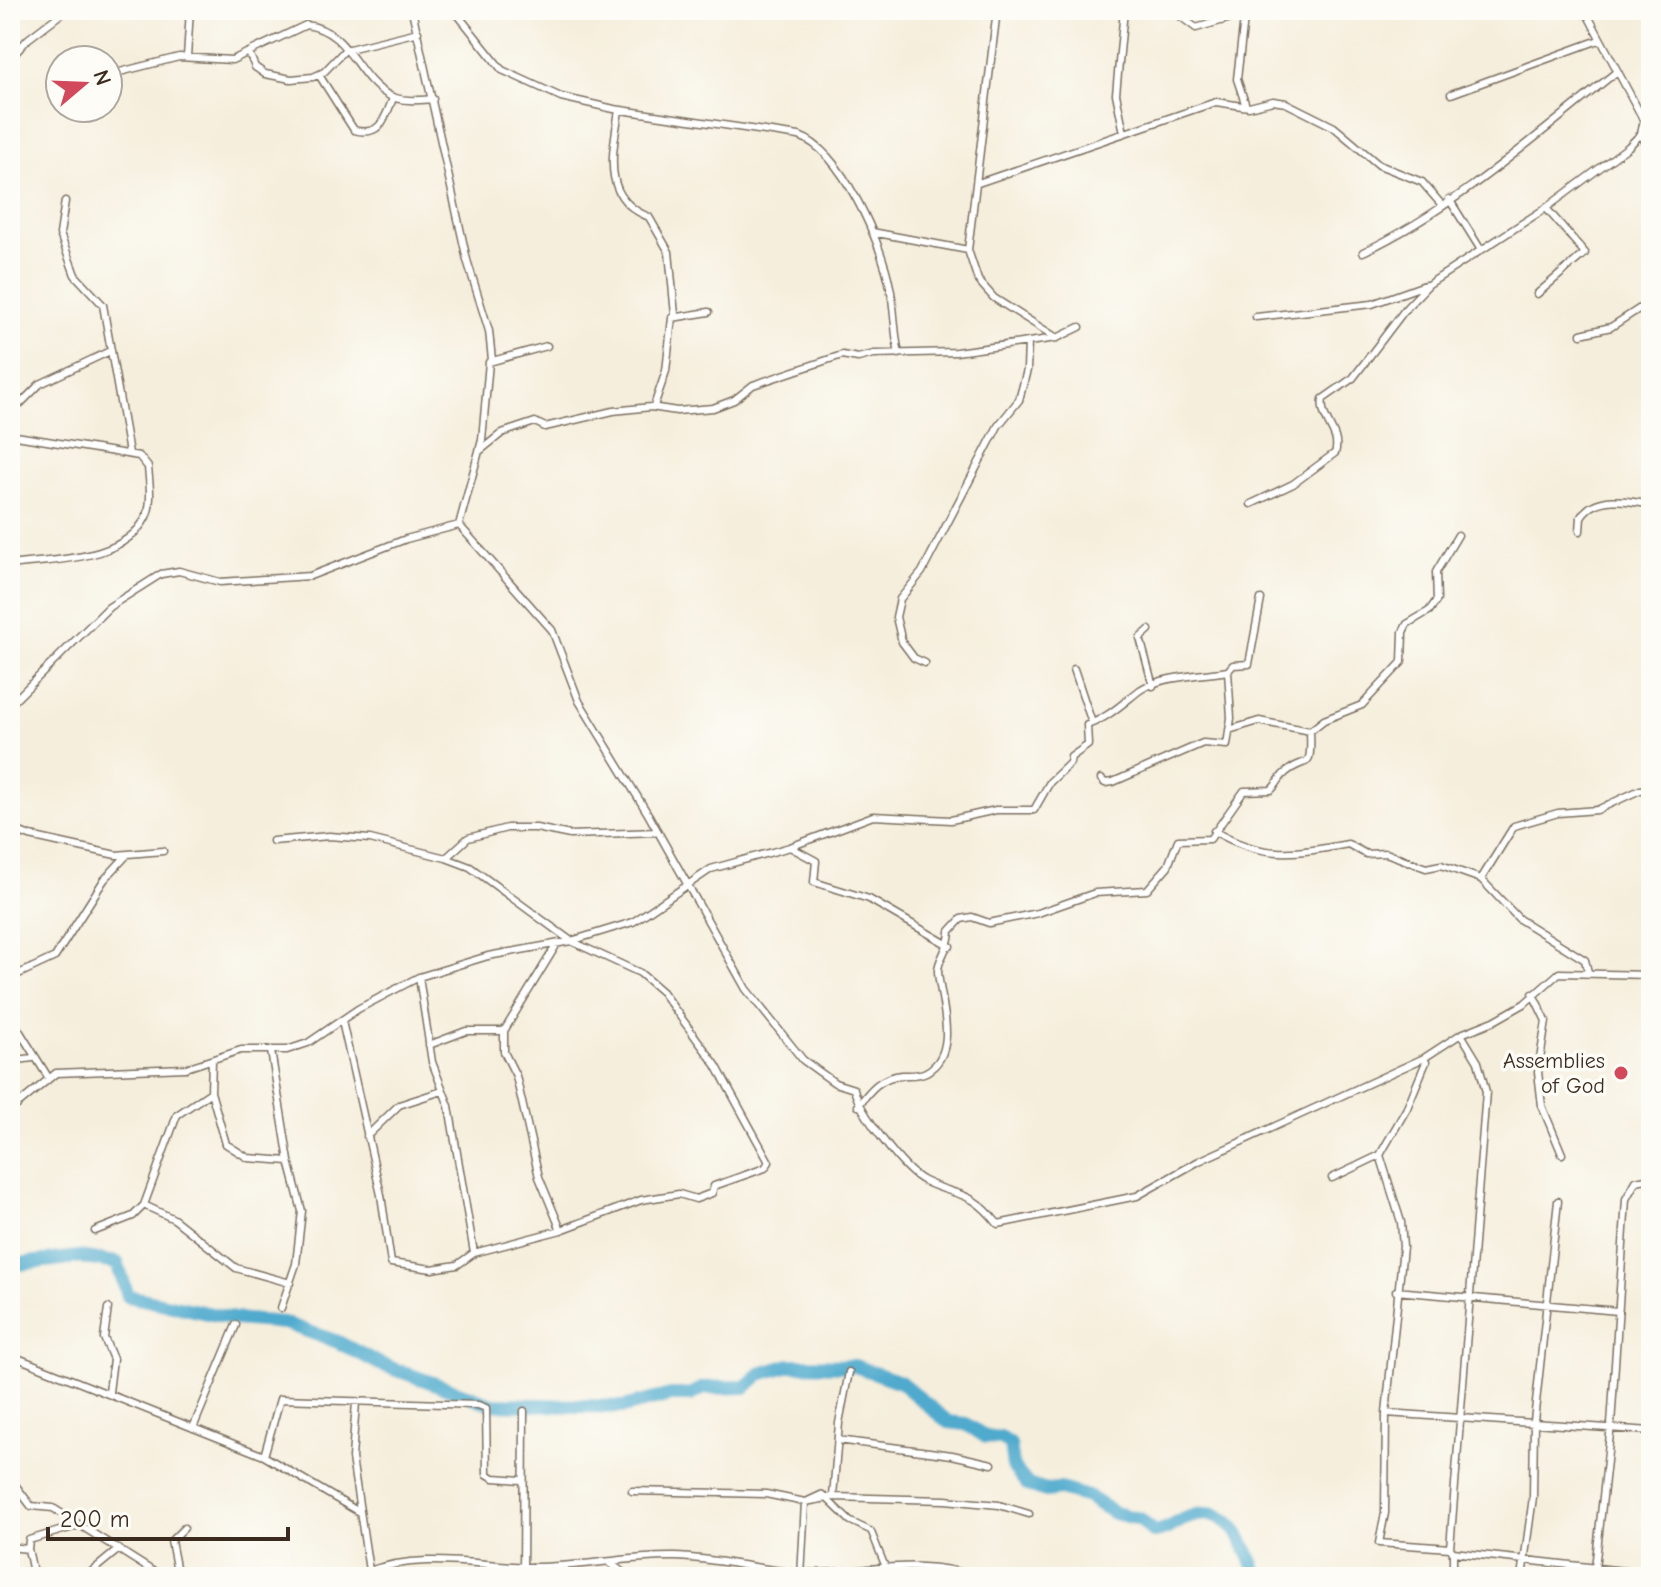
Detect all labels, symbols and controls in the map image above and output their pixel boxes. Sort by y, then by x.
north arrow [44,44,124,124]
text: N [87,67,117,89]
place label: Assemblies of God [1503,1048,1605,1099]
marker: Assemblies of God [1612,1064,1630,1082]
scale bar [48,1491,288,1541]
text: 200 m [60,1505,130,1533]

